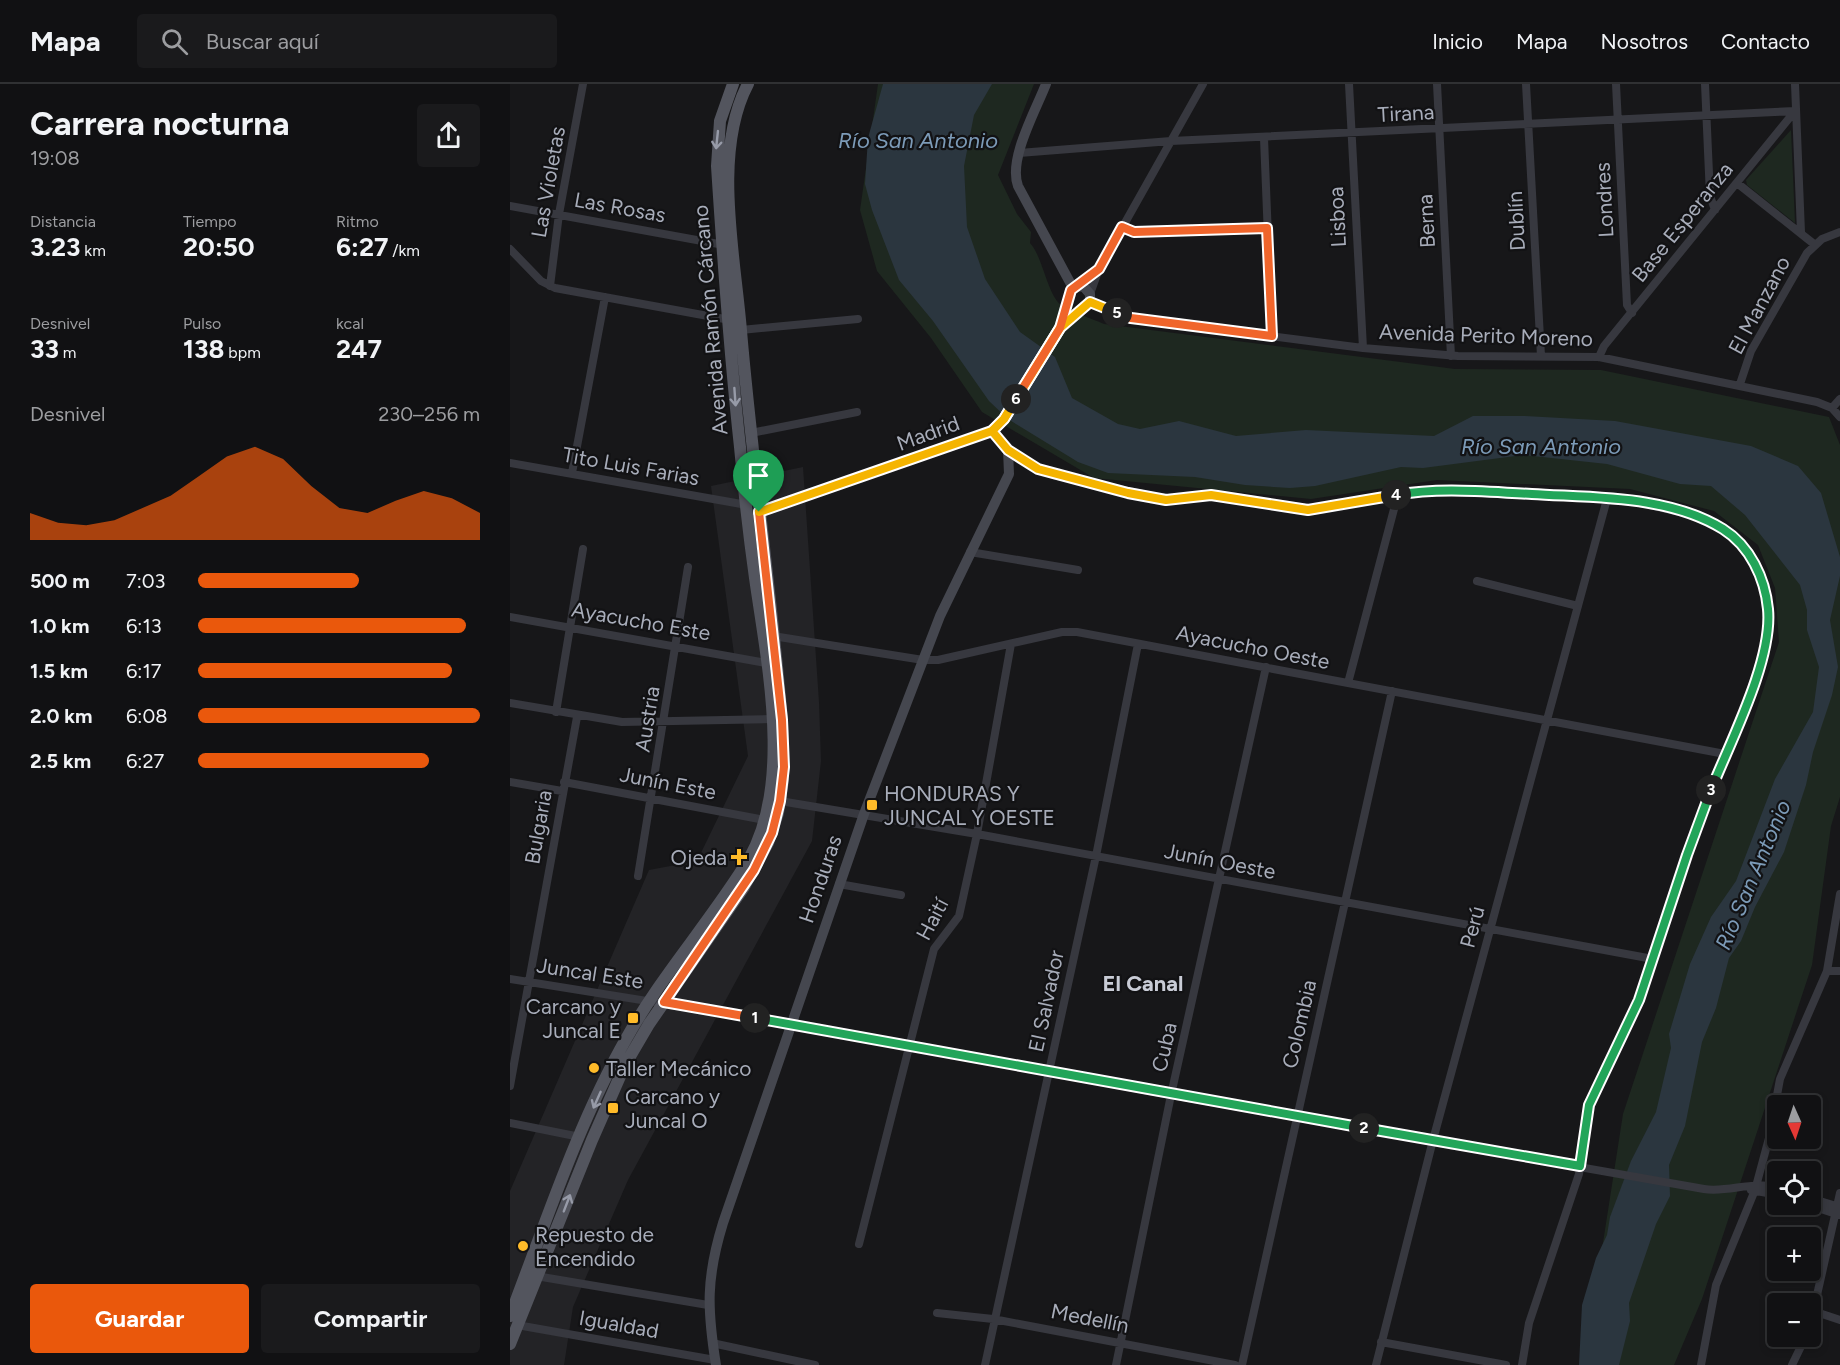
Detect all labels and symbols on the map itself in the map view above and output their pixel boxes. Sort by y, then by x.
street label: Tirana [1377,99,1435,127]
street label: Las Violetas [526,124,570,240]
water label: Río San Antonio [838,127,998,154]
one-way arrow [712,130,723,149]
street label: Base Esperanza [1626,157,1738,287]
street label: Londres [1590,162,1618,238]
street label: Lisboa [1323,186,1351,248]
street label: Las Rosas [572,187,668,227]
street label: Dublín [1502,191,1530,251]
street label: Berna [1412,193,1440,249]
street label: Avenida Ramón Cárcano [687,204,733,436]
street label: El Manzano [1723,252,1795,358]
pin: 5 [1102,298,1132,328]
street label: Avenida Perito Moreno [1379,319,1593,351]
pin: 6 [1001,384,1031,414]
one-way arrow [730,387,741,407]
street label: Madrid [893,410,963,456]
water label: Río San Antonio [1461,433,1621,460]
street label: Tito Luis Farias [561,442,701,490]
pin [733,450,784,512]
pin: 4 [1381,480,1411,510]
street label: Ayacucho Este [570,596,712,646]
street label: Ayacucho Oeste [1174,620,1332,674]
street label: Austria [629,684,665,754]
street label: Junín Este [618,761,718,805]
pin: 3 [1696,775,1726,805]
place label: HONDURAS Y JUNCAL Y OESTE [884,781,1055,830]
street label: Bulgaria [519,788,557,866]
water label: Río San Antonio [1709,796,1797,954]
marker: HONDURAS Y JUNCAL Y OESTE [865,798,879,812]
street label: Honduras [793,832,847,926]
street label: Junín Oeste [1162,838,1278,884]
place label: Ojeda [671,845,727,870]
marker: Ojeda [732,850,746,864]
street label: Haití [911,893,954,944]
street label: Perú [1454,903,1490,951]
street label: El Salvador [1023,948,1069,1054]
street label: Juncal Este [535,952,645,994]
district label: El Canal [1103,970,1183,997]
street label: Colombia [1277,977,1321,1071]
place label: Carcano y Juncal E [526,994,621,1043]
pin: 1 [740,1003,770,1033]
marker: Carcano y Juncal E [626,1011,640,1025]
street label: Cuba [1146,1020,1182,1074]
place label: Taller Mecánico [606,1056,751,1081]
marker: Taller Mecánico [587,1061,601,1075]
place label: Carcano y Juncal O [625,1084,720,1133]
one-way arrow [590,1090,602,1108]
north arrow [1767,1095,1821,1149]
marker: Carcano y Juncal O [606,1101,620,1115]
pin: 2 [1349,1113,1379,1143]
one-way arrow [562,1194,573,1213]
place label: Repuesto de Encendido [535,1222,654,1271]
marker: Repuesto de Encendido [516,1239,530,1253]
street label: Medellín [1049,1298,1131,1338]
street label: Igualdad [577,1305,661,1343]

